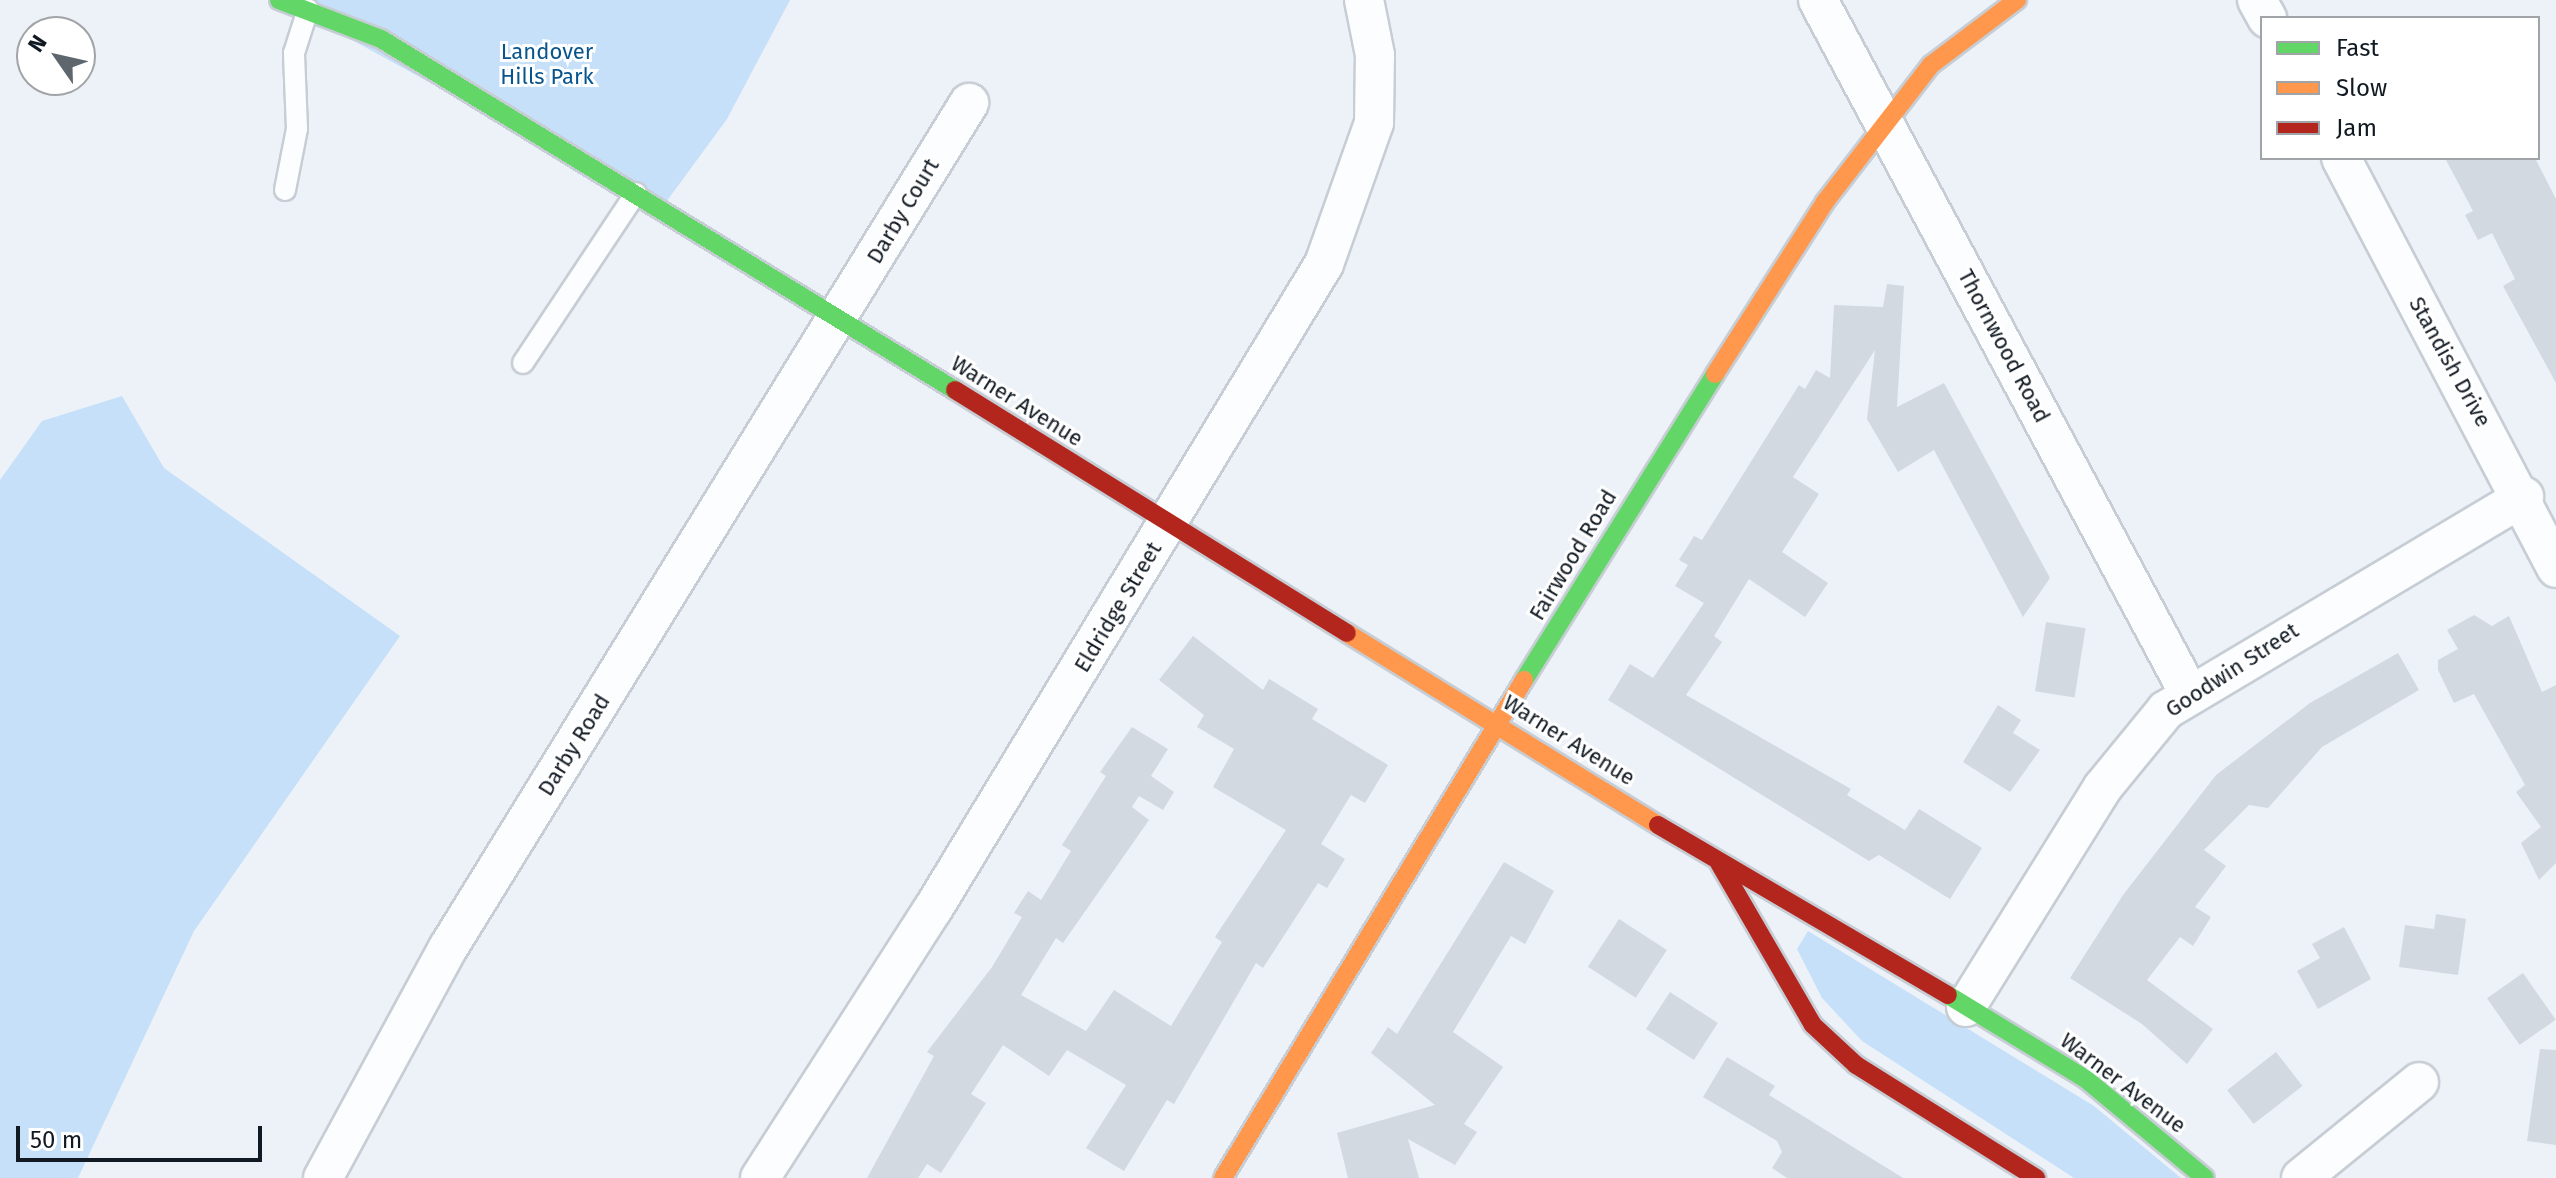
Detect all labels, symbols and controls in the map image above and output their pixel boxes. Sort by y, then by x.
north arrow [16,16,96,96]
legend [2260,16,2540,160]
text: N [22,30,53,57]
text: Fast [2336,34,2379,62]
park label: Landover Hills Park [500,38,594,90]
text: Slow [2336,74,2387,102]
text: Jam [2336,114,2377,142]
street label: Darby Court [861,154,945,268]
street label: Thornwood Road [1953,265,2055,427]
street label: Standish Drive [2403,292,2497,432]
street label: Warner Avenue [946,350,1088,452]
street label: Fairwood Road [1524,485,1622,625]
street label: Eldridge Street [1069,537,1167,677]
street label: Goodwin Street [2161,617,2303,723]
street label: Darby Road [532,689,616,801]
street label: Warner Avenue [1498,689,1640,791]
street label: Warner Avenue [2055,1027,2191,1139]
scale bar [20,1110,266,1160]
text: 50 m [30,1126,82,1154]

